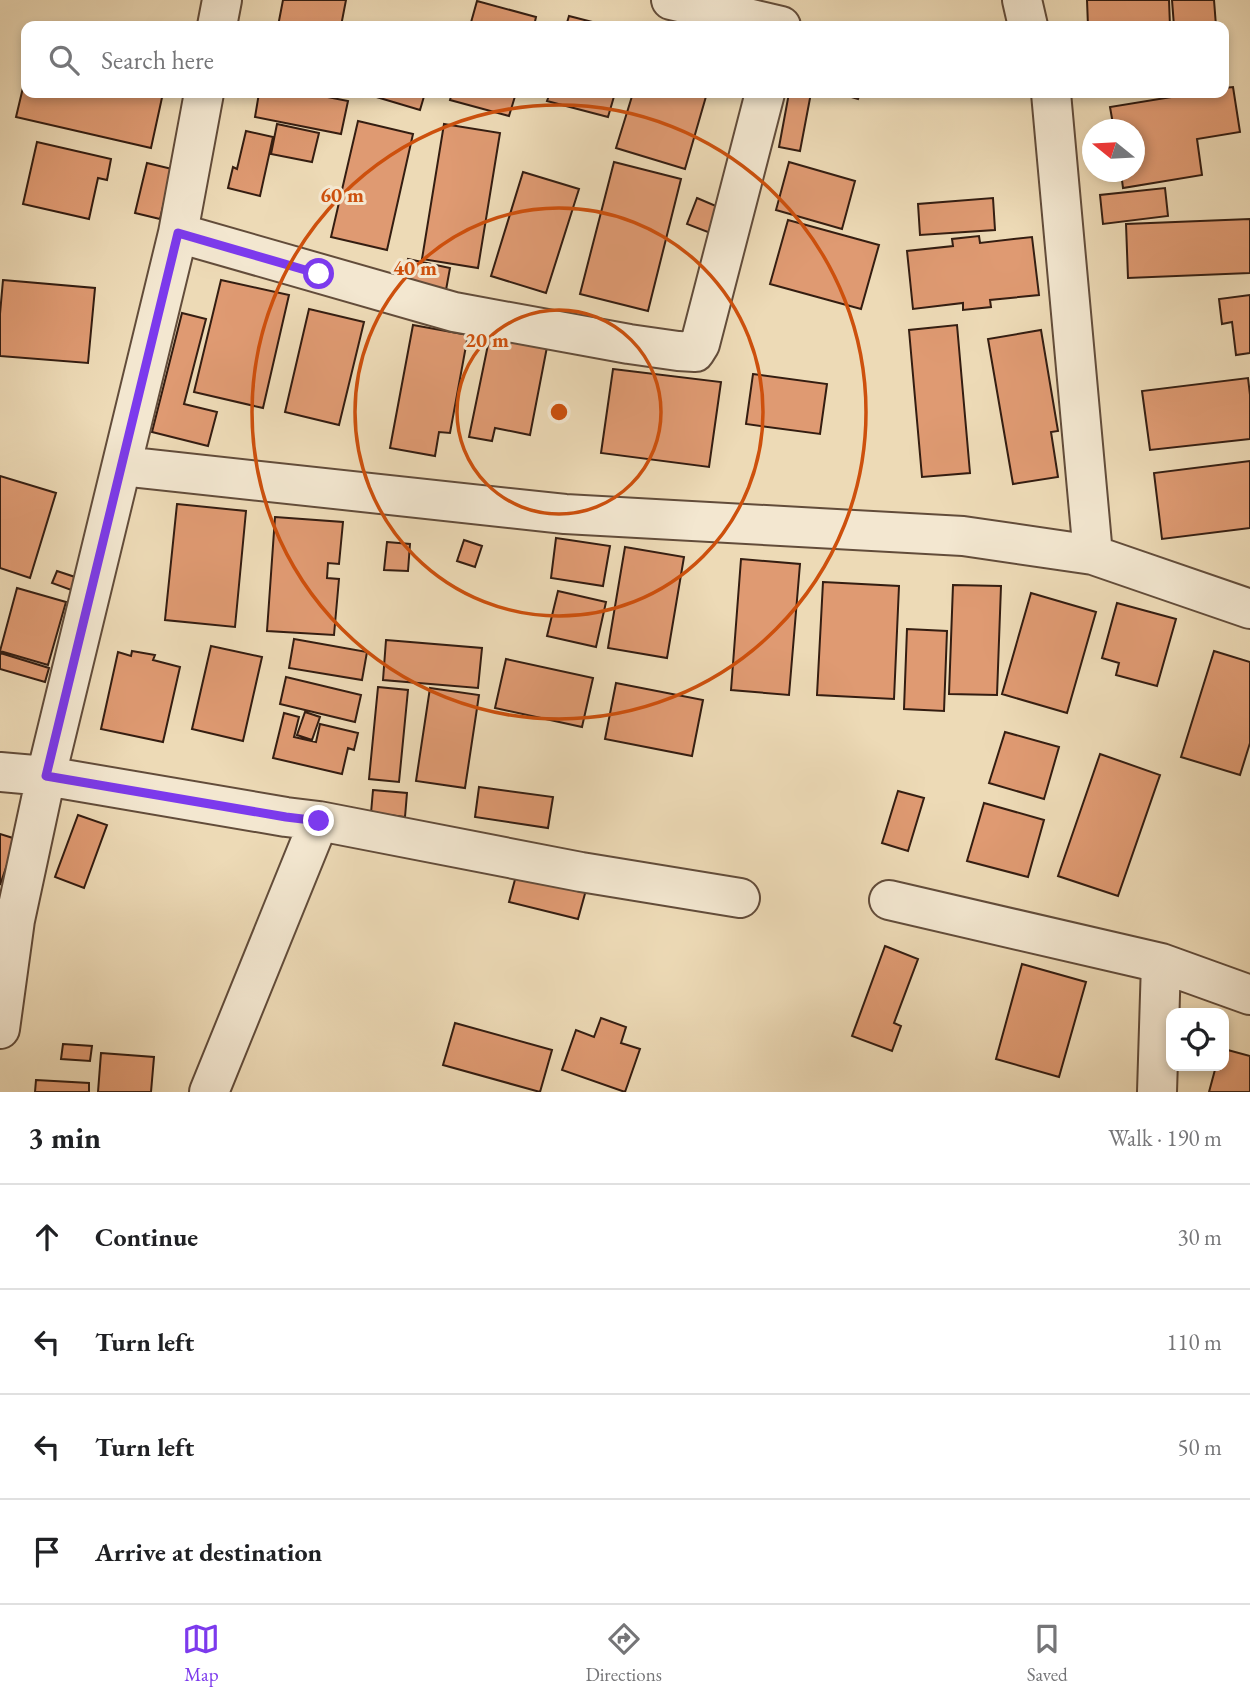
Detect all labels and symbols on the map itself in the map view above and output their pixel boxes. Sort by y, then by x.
north arrow [1082,119,1145,182]
text: 60 m [320,181,364,208]
text: 40 m [393,254,437,281]
route start [303,258,334,289]
text: 20 m [465,326,509,353]
centre of rings [547,400,571,424]
route end [303,805,334,836]

